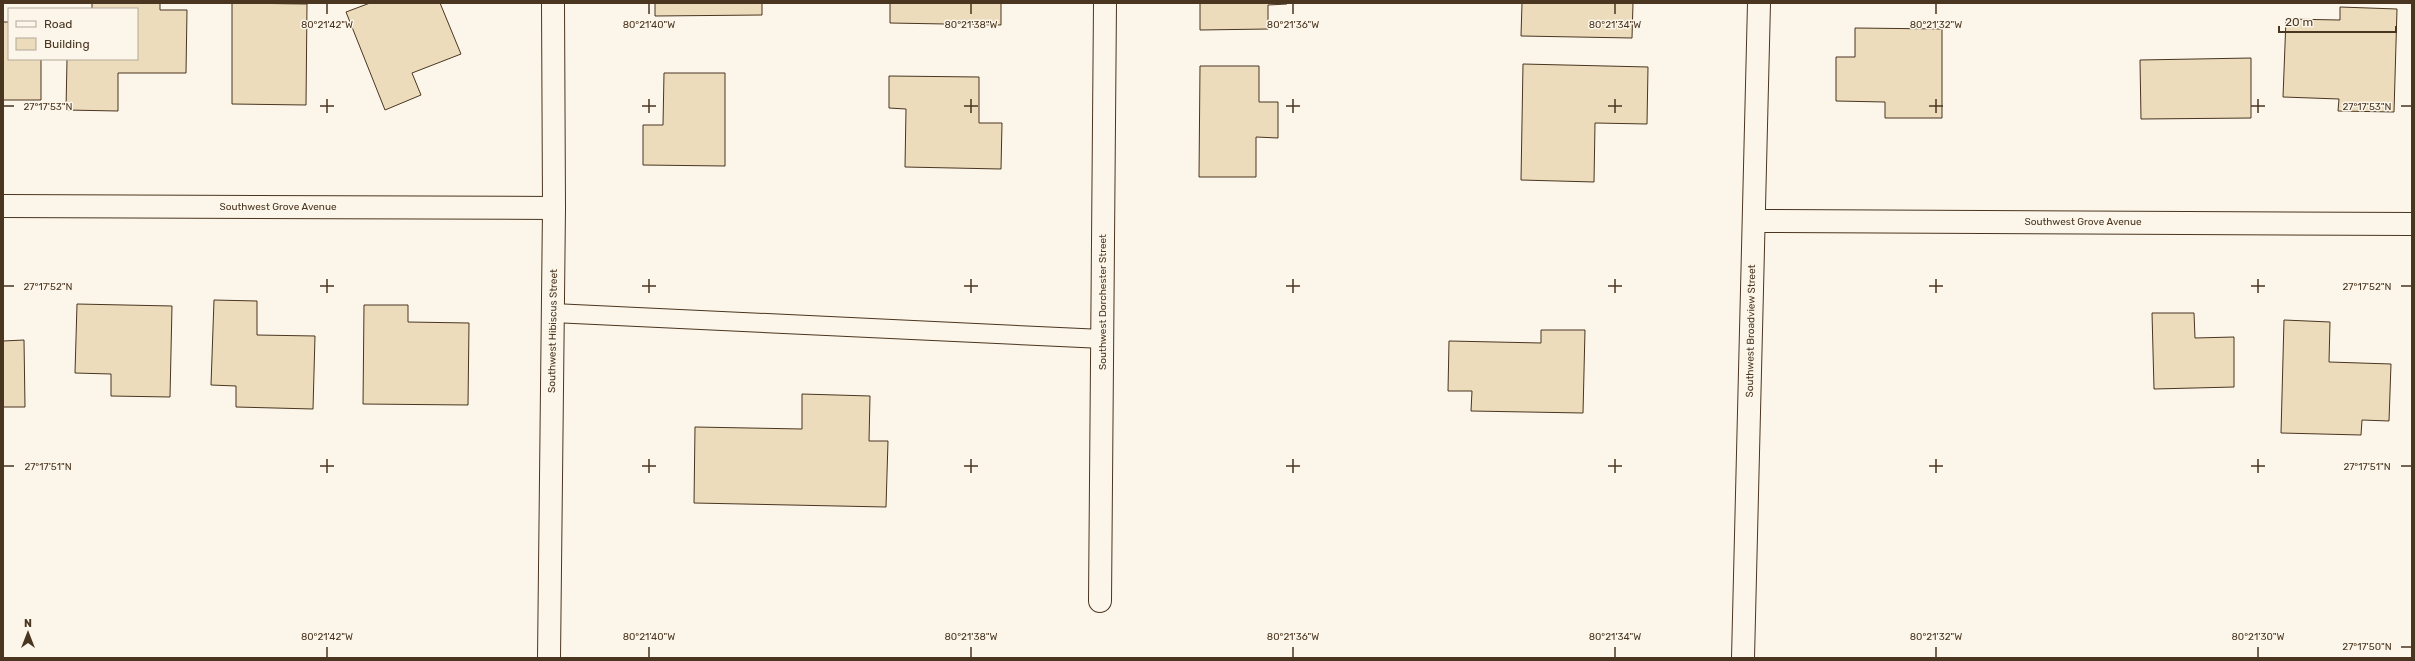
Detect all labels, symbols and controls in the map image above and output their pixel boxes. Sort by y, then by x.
legend [8,8,138,60]
scale bar [2279,8,2396,34]
text: 20 m [2285,15,2313,29]
text: Road [44,17,72,31]
text: 80°21'42"W [301,19,353,31]
text: 80°21'40"W [623,19,675,31]
text: 80°21'38"W [944,19,998,31]
text: 80°21'36"W [1267,19,1319,31]
text: 80°21'34"W [1589,19,1641,31]
text: 80°21'32"W [1910,19,1962,31]
text: Building [44,37,90,51]
text: 27°17'53"N [23,101,73,113]
text: 27°17'53"N [2342,101,2392,113]
street label: Southwest Grove Avenue [219,201,337,213]
street label: Southwest Grove Avenue [2024,216,2142,228]
street label: Southwest Dorchester Street [1097,234,1109,370]
street label: Southwest Broadview Street [1744,264,1758,398]
street label: Southwest Hibiscus Street [546,269,560,393]
text: 27°17'52"N [24,281,73,293]
text: 27°17'52"N [2343,281,2392,293]
text: 27°17'51"N [24,461,72,473]
text: 27°17'51"N [2343,461,2391,473]
north arrow [8,613,48,653]
text: N [24,617,32,630]
text: 80°21'42"W [301,631,353,643]
text: 80°21'40"W [623,631,675,643]
text: 80°21'38"W [944,631,998,643]
text: 80°21'36"W [1267,631,1319,643]
text: 80°21'34"W [1589,631,1641,643]
text: 80°21'32"W [1910,631,1962,643]
text: 80°21'30"W [2231,631,2285,643]
text: 27°17'50"N [2342,641,2392,653]

